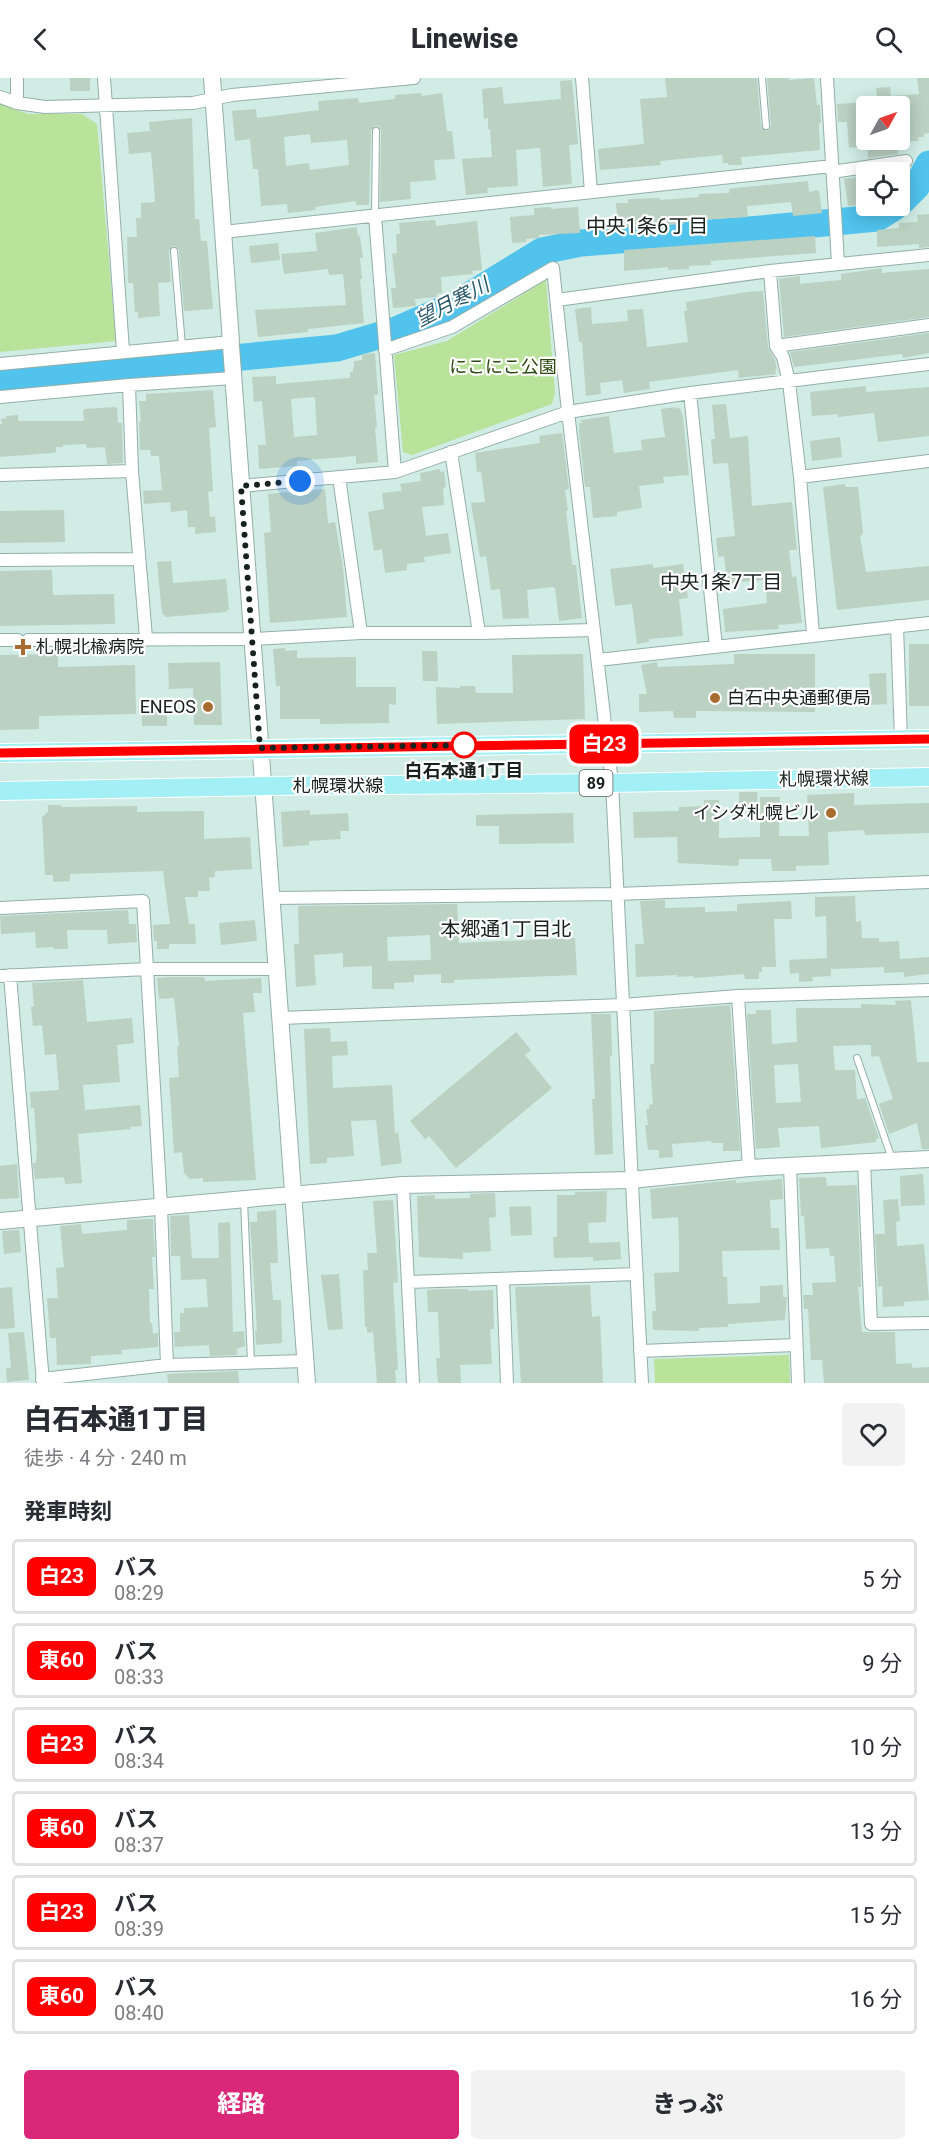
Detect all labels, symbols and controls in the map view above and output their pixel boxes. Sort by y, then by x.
icon: back [24,23,57,56]
text: Linewise [411,23,518,55]
icon: search [872,23,905,56]
north arrow [856,96,910,150]
map controls [856,96,910,216]
button: locate [856,162,910,216]
district label: 中央1条6丁目 [586,214,708,238]
water label: 望月寒川 [411,272,495,331]
park label: にこにこ公園 [449,356,557,377]
your location [285,466,315,496]
district label: 中央1条7丁目 [660,570,782,594]
place label: 札幌北楡病院 [36,636,144,657]
marker: 札幌北楡病院 [14,638,32,656]
place label: 白石中央通郵便局 [727,687,871,708]
marker: 白石中央通郵便局 [708,691,722,705]
place label: ENEOS [140,696,196,717]
marker: ENEOS [201,700,215,714]
line badge: 白23 [570,724,638,764]
marker: 白石本通1丁目 [451,732,477,758]
text: 白23 [581,732,627,756]
place label: 白石本通1丁目 [405,760,523,781]
street label: 札幌環状線 [779,767,869,790]
road number: 89 [580,770,612,796]
street label: 札幌環状線 [293,775,383,796]
place label: イシダ札幌ビル [693,802,819,823]
marker: イシダ札幌ビル [824,806,838,820]
district label: 本郷通1丁目北 [440,917,572,941]
text: 白石本通1丁目 [24,1403,208,1436]
button: heart [842,1403,905,1466]
text: 徒歩 · 4 分 · 240 m [24,1446,187,1470]
text: 発車時刻 [24,1499,112,1524]
text: バス [114,1555,158,1580]
text: 白23 [39,1564,84,1588]
text: 5 分 [862,1567,902,1592]
text: 08:29 [114,1581,164,1605]
text: バス [114,1639,158,1664]
text: 東60 [39,1648,84,1672]
text: 9 分 [862,1651,902,1676]
text: 08:33 [114,1665,164,1689]
text: バス [114,1723,158,1748]
text: 白23 [39,1732,84,1756]
text: 10 分 [850,1735,902,1760]
text: 08:34 [114,1749,164,1773]
text: バス [114,1807,158,1832]
text: 東60 [39,1816,84,1840]
text: 13 分 [850,1819,902,1844]
text: 08:37 [114,1833,164,1857]
text: バス [114,1891,158,1916]
text: 白23 [39,1900,84,1924]
text: 15 分 [850,1903,902,1928]
text: 08:39 [114,1917,164,1941]
text: バス [114,1975,158,2000]
text: 東60 [39,1984,84,2008]
text: 16 分 [850,1987,902,2012]
text: 08:40 [114,2001,164,2025]
button: 経路 [24,2070,459,2139]
button: きっぷ [471,2070,905,2139]

